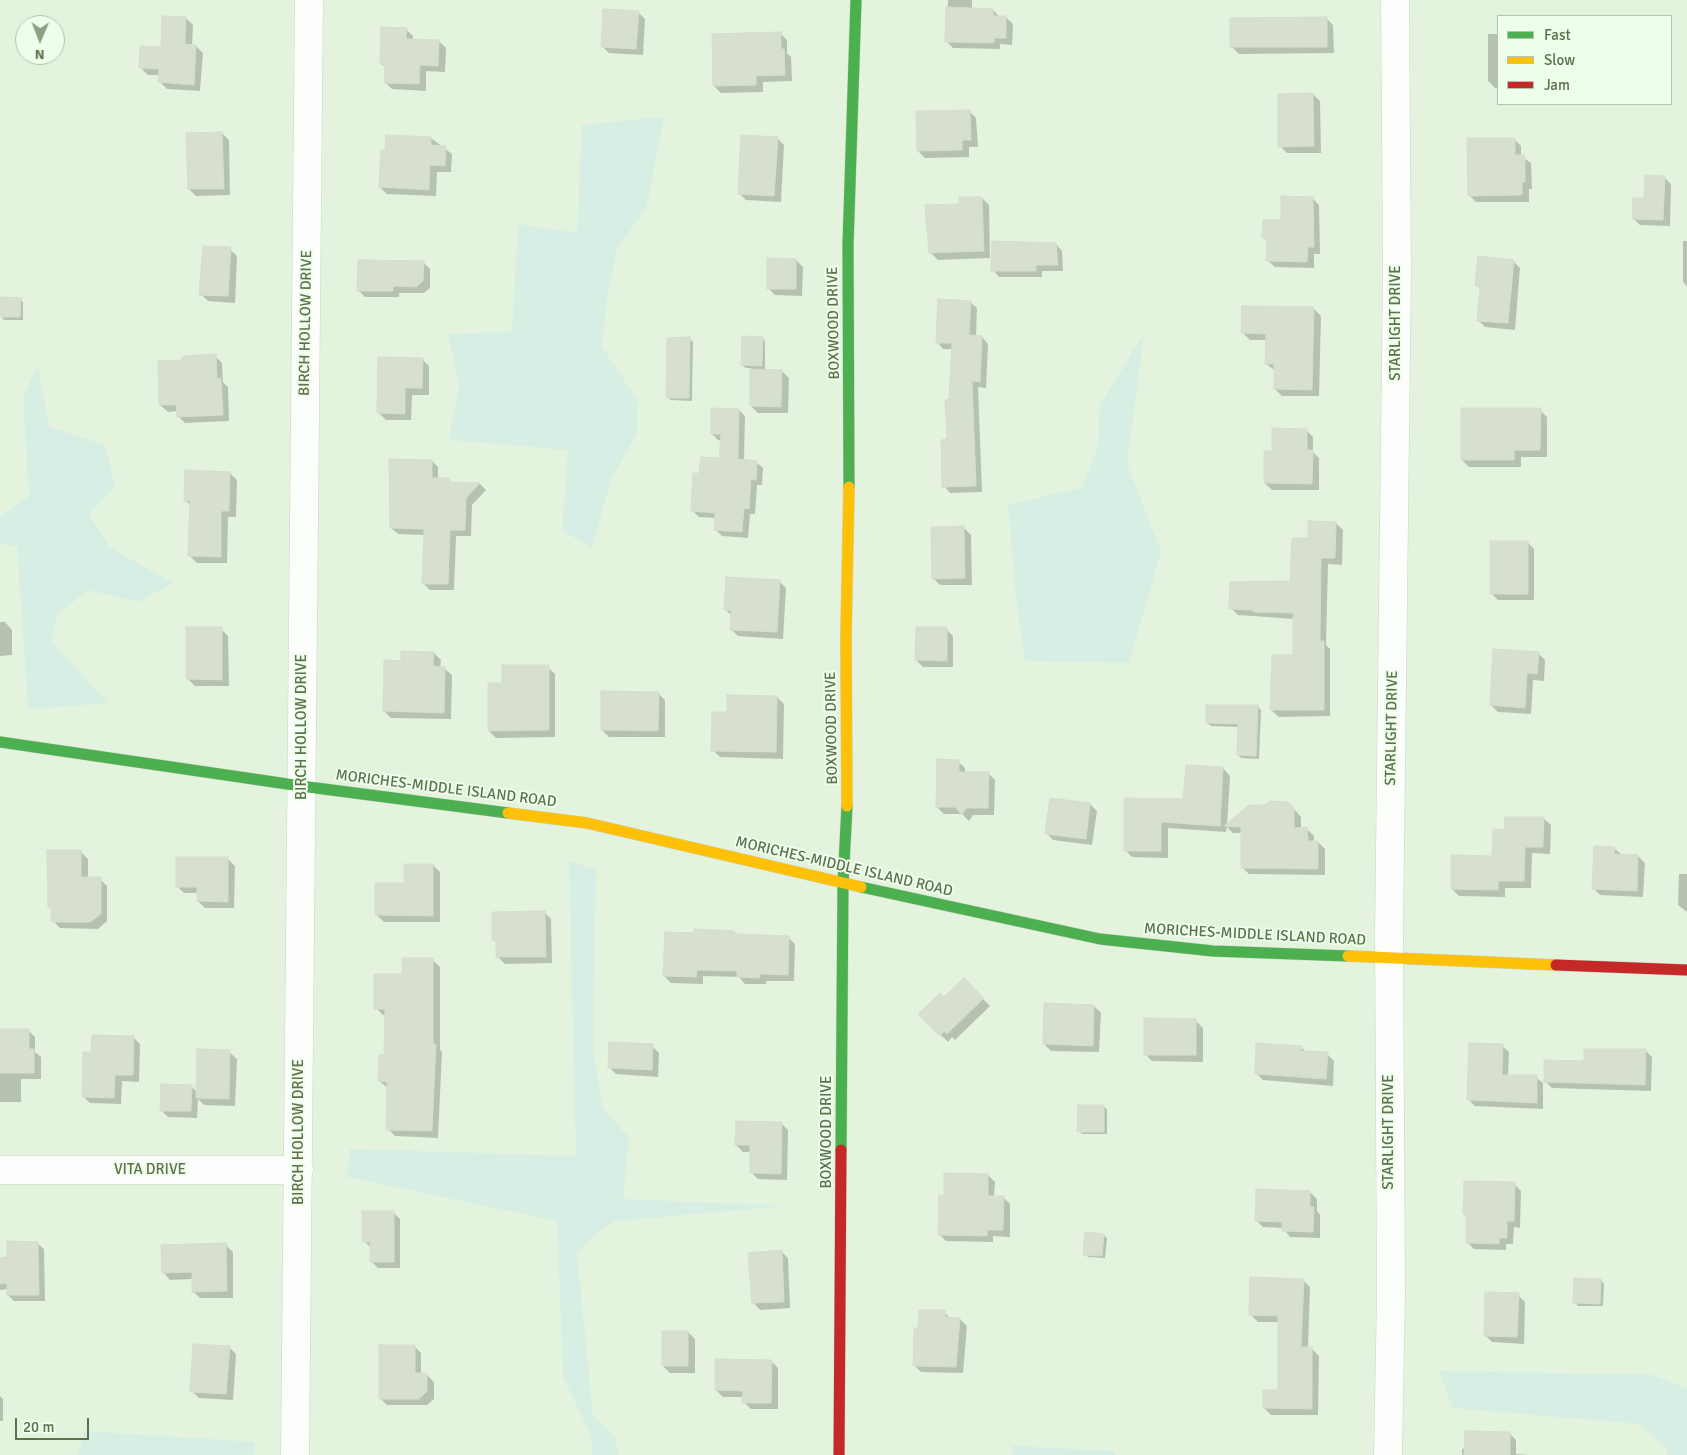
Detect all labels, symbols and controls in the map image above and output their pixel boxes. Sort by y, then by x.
north arrow [15,15,65,65]
legend [1497,15,1672,105]
text: Fast [1544,26,1571,44]
text: N [35,46,45,63]
text: Slow [1544,51,1575,69]
text: Jam [1544,76,1570,94]
street label: BIRCH HOLLOW DRIVE [296,250,316,396]
street label: STARLIGHT DRIVE [1387,265,1405,381]
street label: BOXWOOD DRIVE [824,266,844,380]
street label: BIRCH HOLLOW DRIVE [293,654,311,800]
street label: STARLIGHT DRIVE [1382,670,1402,786]
street label: BOXWOOD DRIVE [822,671,842,785]
street label: MORICHES-MIDDLE ISLAND ROAD [335,767,557,811]
street label: MORICHES-MIDDLE ISLAND ROAD [734,833,954,901]
street label: MORICHES-MIDDLE ISLAND ROAD [1144,920,1366,950]
street label: BIRCH HOLLOW DRIVE [290,1059,308,1205]
street label: STARLIGHT DRIVE [1380,1074,1398,1190]
street label: BOXWOOD DRIVE [818,1076,836,1188]
street label: VITA DRIVE [114,1161,186,1179]
scale bar [18,1408,91,1440]
text: 20 m [23,1418,54,1436]

